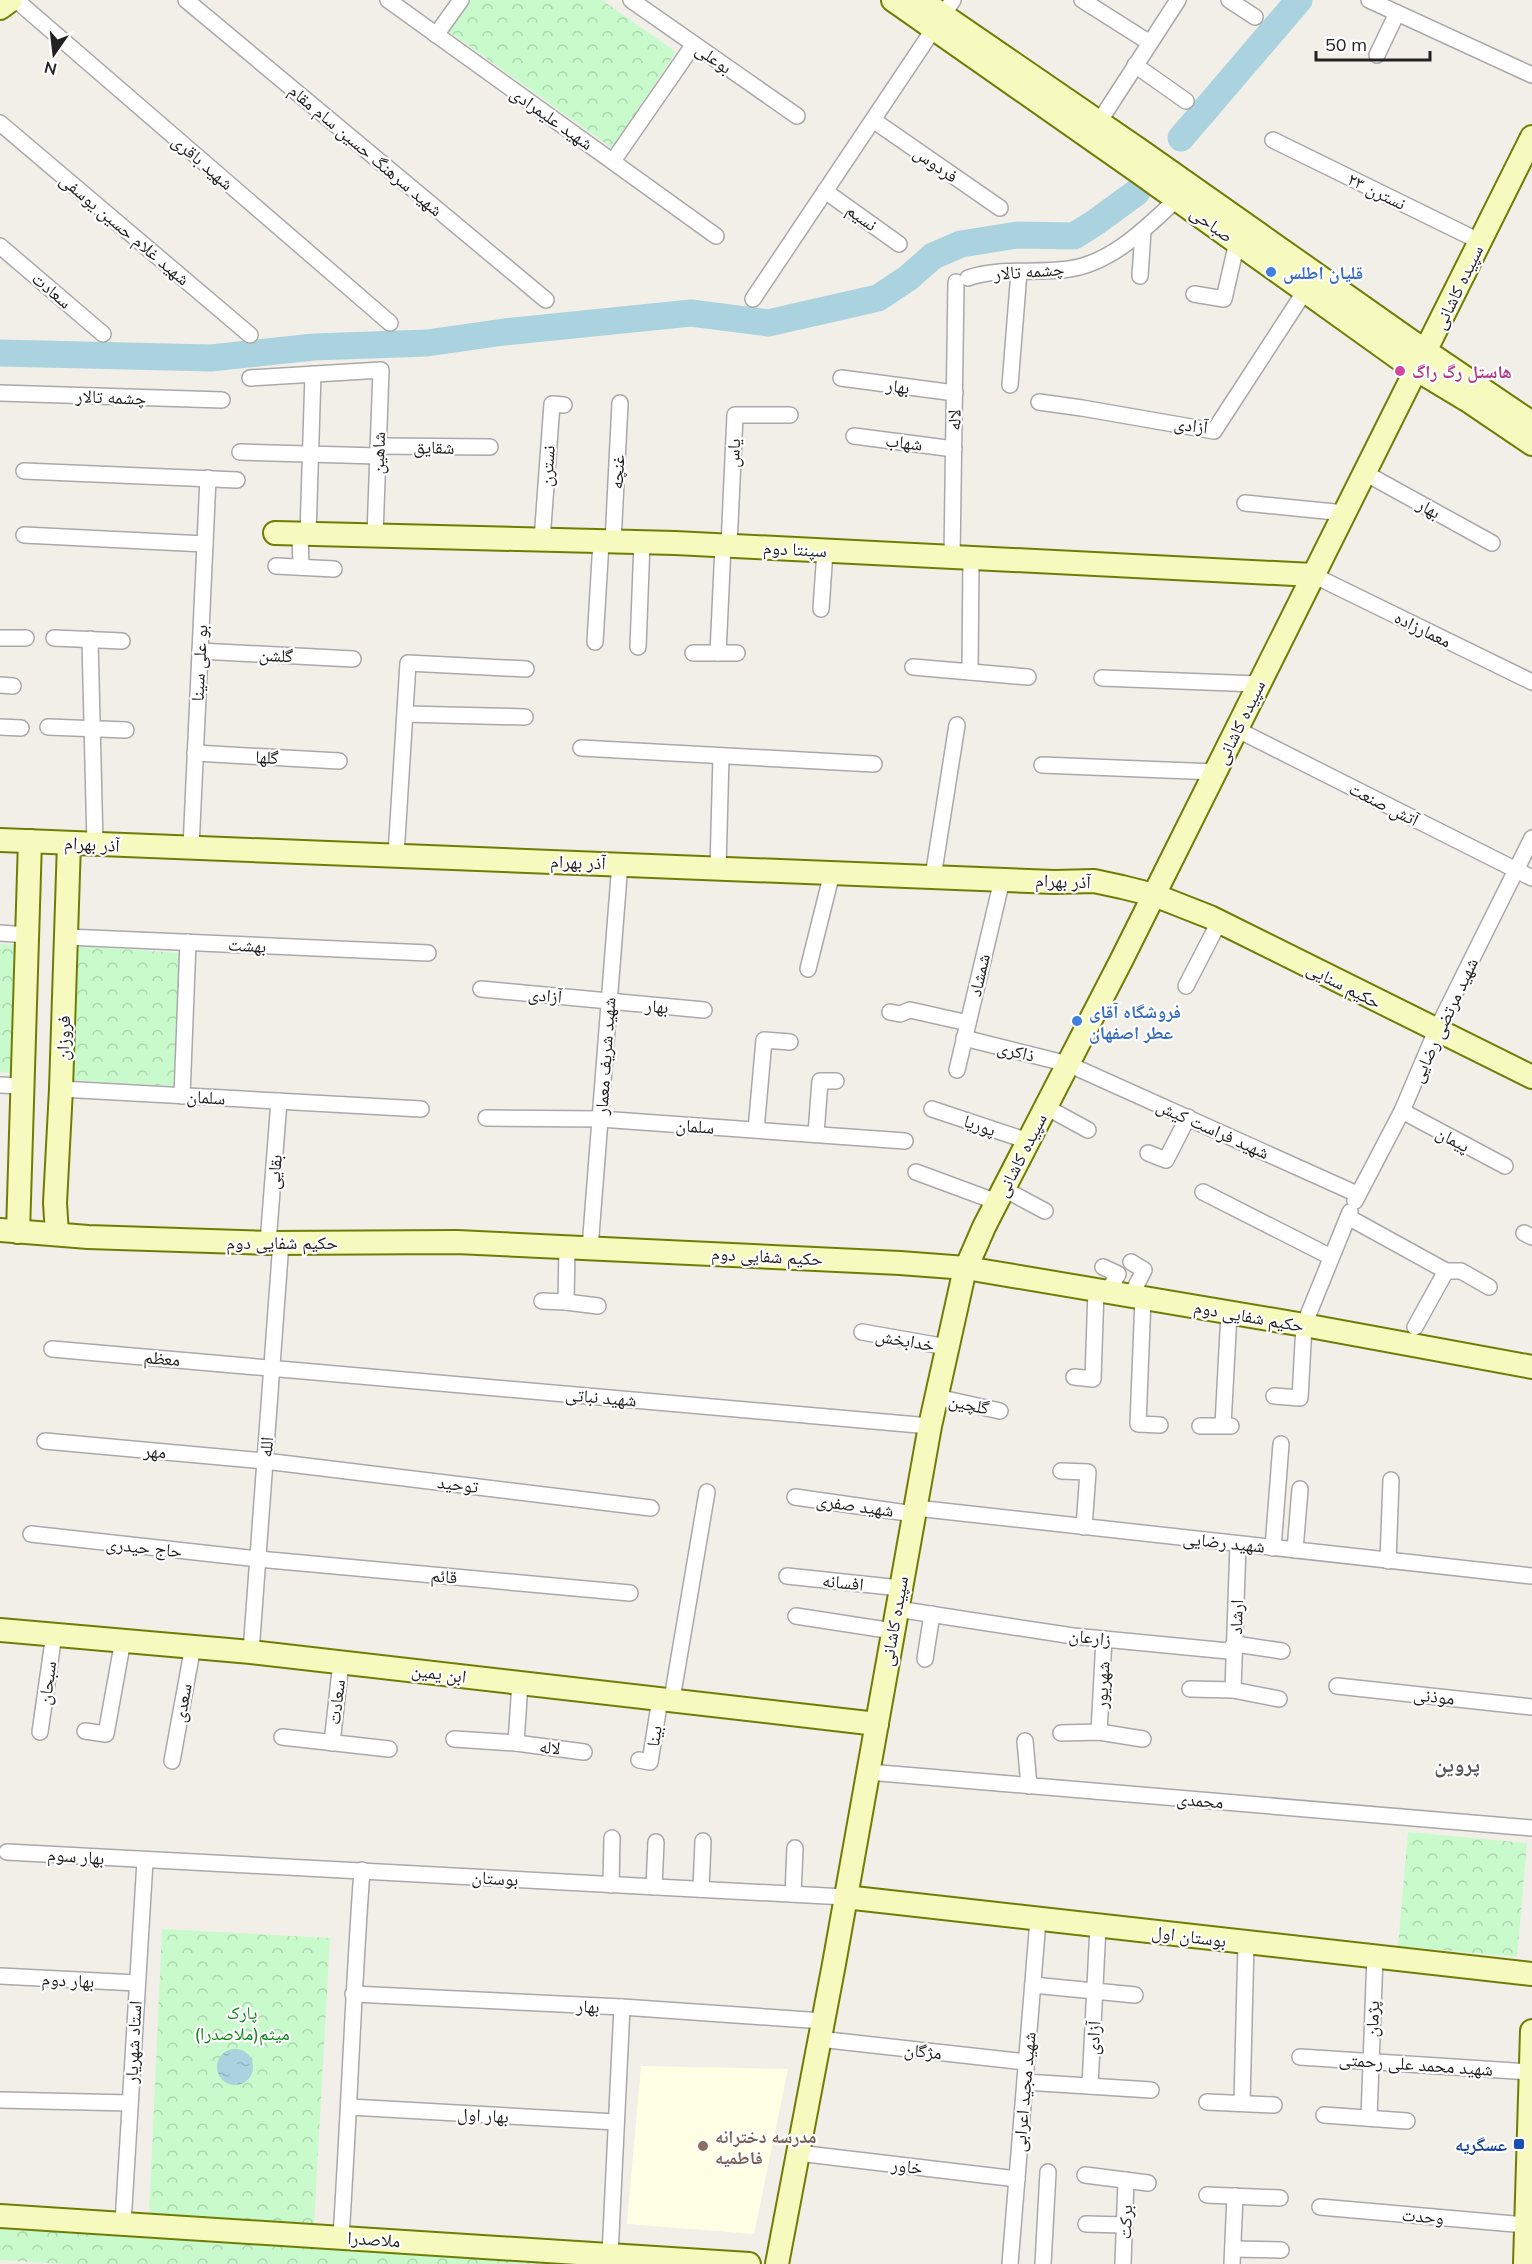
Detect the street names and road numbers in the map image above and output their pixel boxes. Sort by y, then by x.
street label: بوعلی [691,37,737,79]
street label: شهید سرهنگ حسین سام مقام [284,79,448,222]
street label: شهید علیمرادی [506,81,598,155]
street label: شهید باقری [168,129,238,195]
street label: فردوس [909,141,963,187]
street label: نسترن ۲۳ [1344,167,1410,215]
street label: شهید غلام حسین یوسفی [55,168,195,291]
street label: نسیم [841,198,882,237]
street label: صباحی [1186,201,1238,247]
street label: سپیده کاشانی [1428,241,1488,333]
street label: چشمه تالار [992,257,1065,285]
street label: سعادت [27,267,77,313]
street label: بهار [884,373,911,399]
street label: چشمه تالار [74,384,147,410]
street label: لاله [942,409,966,431]
street label: آزادی [1173,412,1210,439]
street label: شهاب [884,428,924,456]
street label: شاهین [366,431,390,475]
street label: شقایق [413,435,455,459]
street label: یاس [721,438,745,468]
street label: نسترن [534,445,560,487]
street label: غنچه [605,454,629,490]
street label: بهار [1412,492,1445,524]
street label: سپنتا دوم [762,536,828,563]
street label: معمارزاده [1391,605,1455,653]
street label: بو علی سینا [186,624,212,702]
street label: گلشن [258,643,294,667]
street label: سپیده کاشانی [1210,676,1270,768]
street label: گلها [255,745,280,769]
street label: آتش صنعت [1345,777,1423,831]
street label: آذر بهرام [64,831,121,858]
street label: آذر بهرام [550,850,607,875]
street label: آذر بهرام [1035,869,1092,894]
street label: بهشت [227,933,267,957]
street label: شمشاد [963,951,995,999]
street label: شهید مرتضی رضایی [1405,954,1483,1086]
street label: حکیم سنایی [1302,956,1385,1014]
street label: آزادی [527,982,563,1008]
street label: بهار [643,993,670,1018]
street label: شهید شریف معمار [589,996,621,1117]
street label: فروزان [51,1015,75,1061]
street label: ذاکری [995,1035,1037,1067]
street label: سلمان [186,1085,226,1109]
street label: شهید فراست کیش [1153,1094,1273,1164]
street label: پوریا [961,1109,999,1141]
street label: سپیده کاشانی [990,1109,1052,1201]
street label: سلمان [675,1113,715,1139]
street label: پیمان [1432,1121,1474,1158]
street label: بقایی [261,1154,287,1190]
street label: حکیم شفایی دوم [226,1231,338,1255]
street label: حکیم شفایی دوم [711,1242,823,1271]
street label: حکیم شفایی دوم [1192,1295,1306,1338]
street label: خدابخش [874,1324,936,1356]
street label: معظم [143,1345,181,1372]
street label: شهید نباتی [564,1382,638,1412]
street label: گلچین [947,1389,992,1420]
street label: الله [254,1436,278,1458]
street label: مهر [142,1438,167,1463]
street label: توحید [436,1470,480,1498]
street label: شهید صفری [815,1488,895,1522]
street label: شهید رضایی [1182,1526,1266,1558]
street label: حاج حیدری [105,1532,183,1563]
street label: قائم [430,1563,458,1590]
street label: افسانه [821,1568,865,1596]
street label: سپیده کاشانی [875,1574,913,1668]
street label: ارشاد [1224,1599,1248,1635]
street label: زارعان [1068,1623,1112,1651]
street label: ابن یمین [410,1658,468,1688]
street label: سبحان [33,1660,61,1706]
street label: شهریور [1089,1661,1115,1710]
street label: سعادت [322,1678,350,1726]
street label: سعدی [167,1682,197,1724]
street label: موذنی [1412,1682,1456,1710]
street label: بینا [641,1724,667,1748]
street label: لاله [538,1734,562,1760]
street label: محمدی [1175,1786,1225,1814]
street label: بهار سوم [47,1843,105,1870]
street label: بوستان [471,1865,519,1891]
street label: بوستان اول [1150,1920,1228,1952]
street label: بهار دوم [41,1967,95,1994]
street label: بهار [575,1994,600,2018]
street label: استاد شهریار [119,2000,147,2085]
street label: پژمان [1360,2000,1384,2038]
street label: آزادی [1081,2020,1105,2056]
street label: شهید مجید اعرابی [1007,2031,1041,2153]
street label: مژگان [903,2038,943,2064]
street label: شهید محمد علی رحمتی [1338,2047,1494,2081]
street label: بهار اول [457,2102,509,2128]
street label: خاور [889,2153,924,2179]
street label: وحدت [1401,2203,1445,2229]
street label: برکت [1113,2204,1137,2240]
street label: ملاصدرا [347,2226,401,2252]

